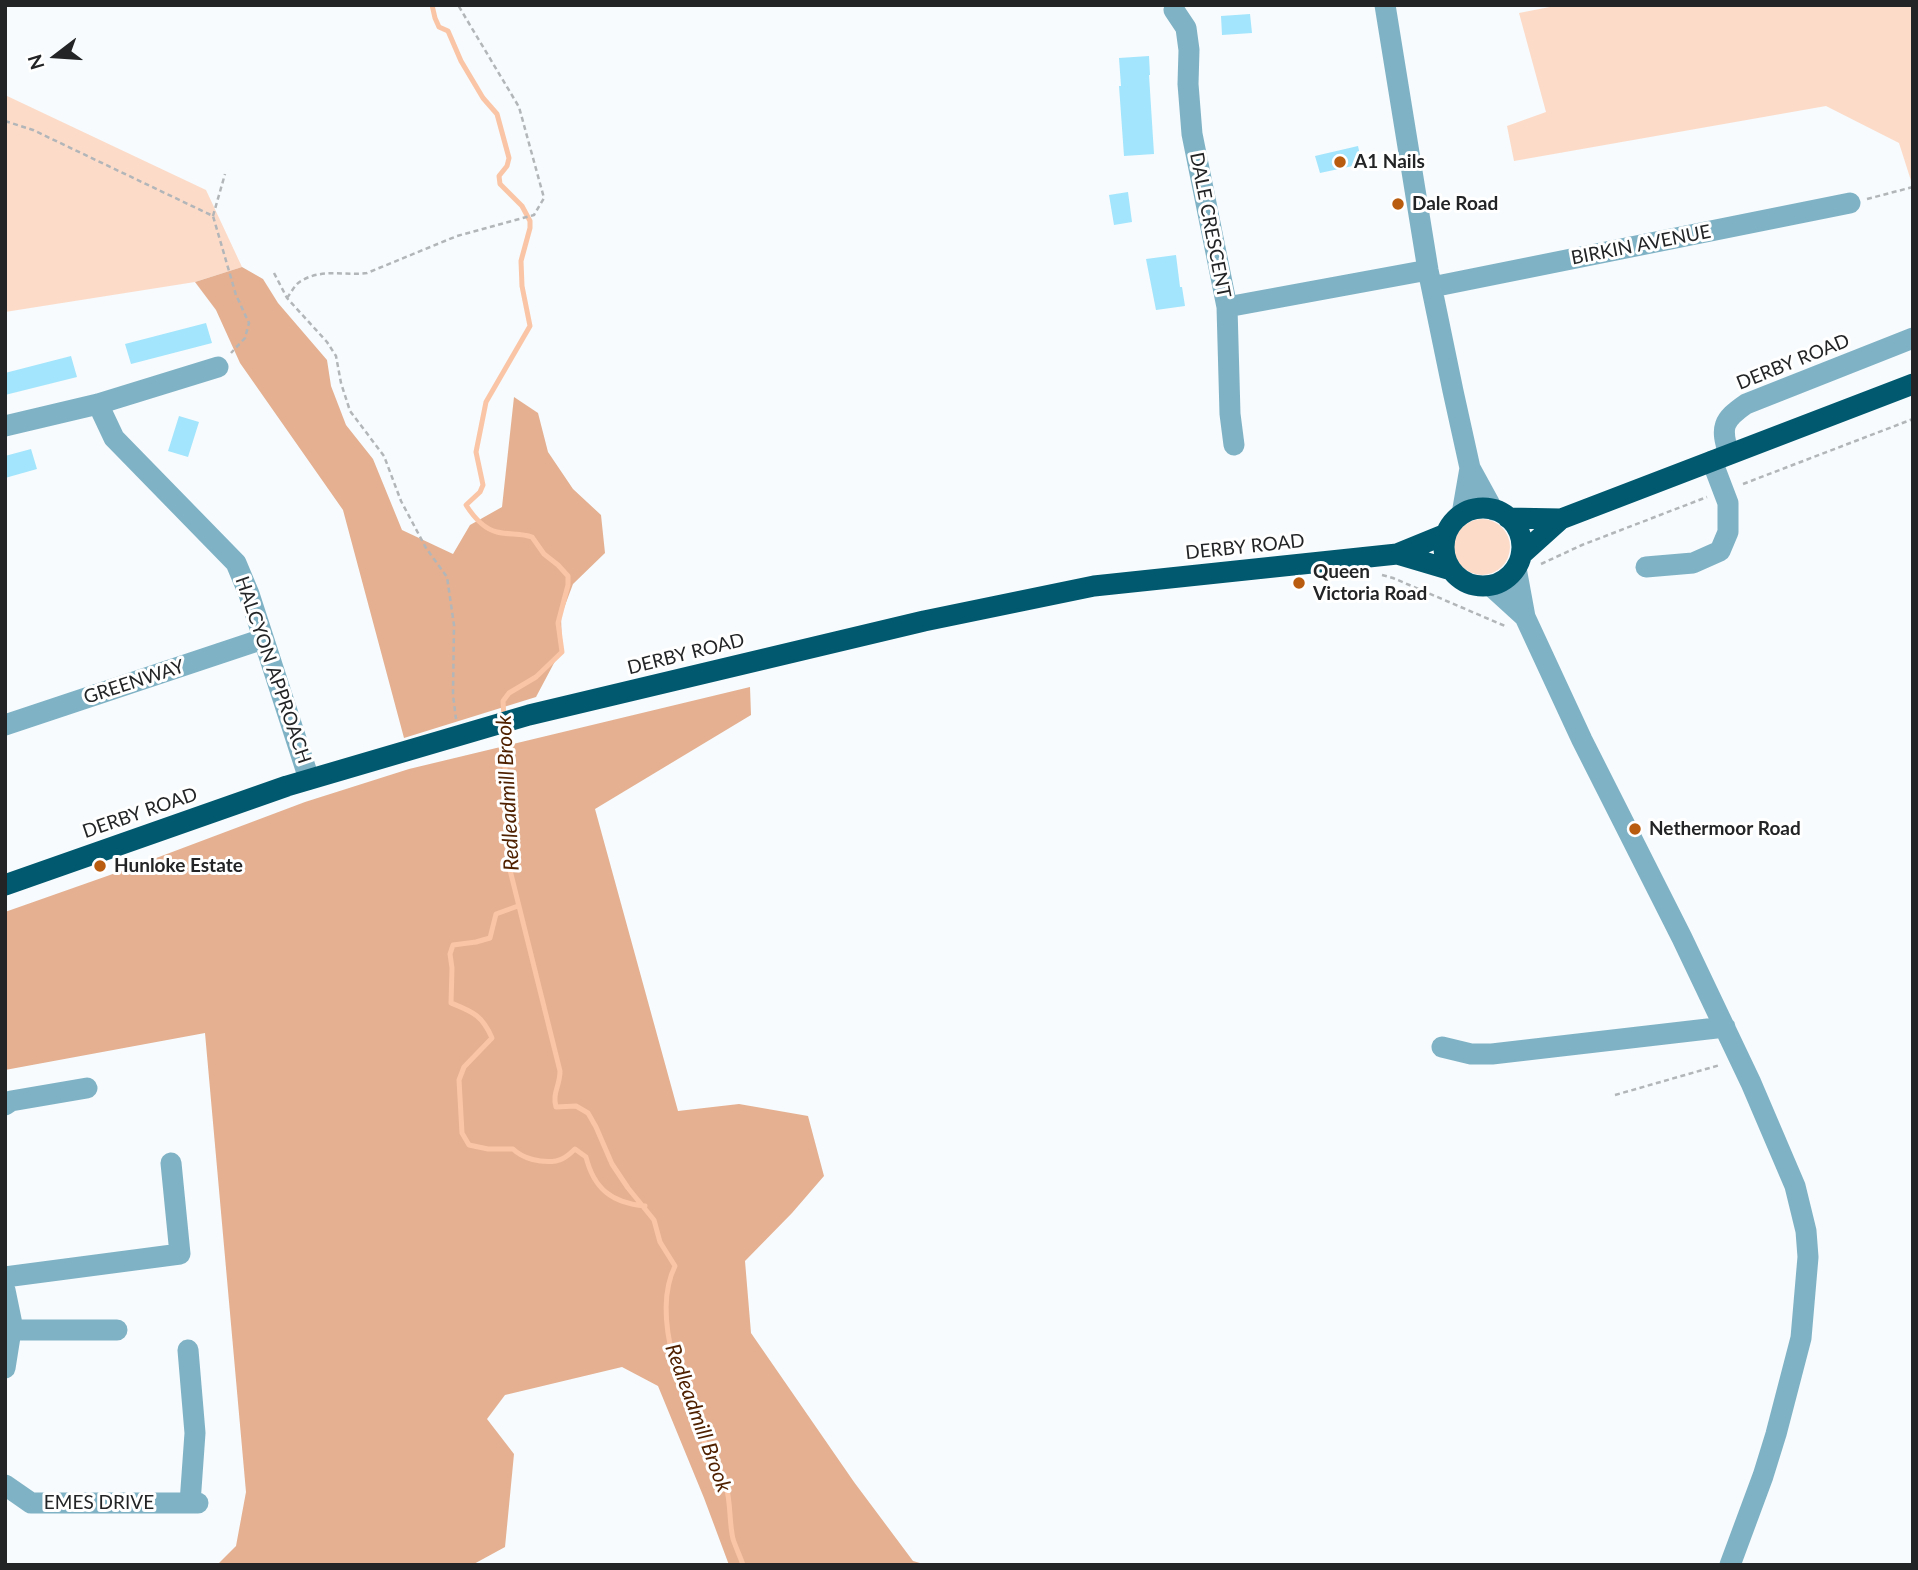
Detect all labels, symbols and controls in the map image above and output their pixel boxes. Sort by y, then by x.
north arrow [21,21,91,91]
text: N [22,52,49,73]
street label: DALE CRESCENT [1185,150,1235,300]
place label: A1 Nails [1354,151,1425,173]
marker: A1 Nails [1332,154,1348,170]
place label: Dale Road [1412,193,1498,215]
marker: Dale Road [1390,196,1406,212]
street label: BIRKIN AVENUE [1569,220,1713,270]
street label: DERBY ROAD [1733,329,1853,395]
street label: DERBY ROAD [1184,529,1306,565]
place label: Queen Victoria Road [1313,561,1427,605]
street label: HALCYON APPROACH [230,573,316,767]
marker: Queen Victoria Road [1291,575,1307,591]
street label: DERBY ROAD [625,628,747,680]
street label: GREENWAY [81,655,187,709]
water label: Redleadmill Brook [491,714,525,872]
street label: DERBY ROAD [80,783,200,843]
place label: Nethermoor Road [1649,818,1801,840]
marker: Nethermoor Road [1627,821,1643,837]
place label: Hunloke Estate [114,855,243,877]
marker: Hunloke Estate [92,858,108,874]
water label: Redleadmill Brook [659,1340,737,1496]
street label: EMES DRIVE [44,1492,154,1514]

